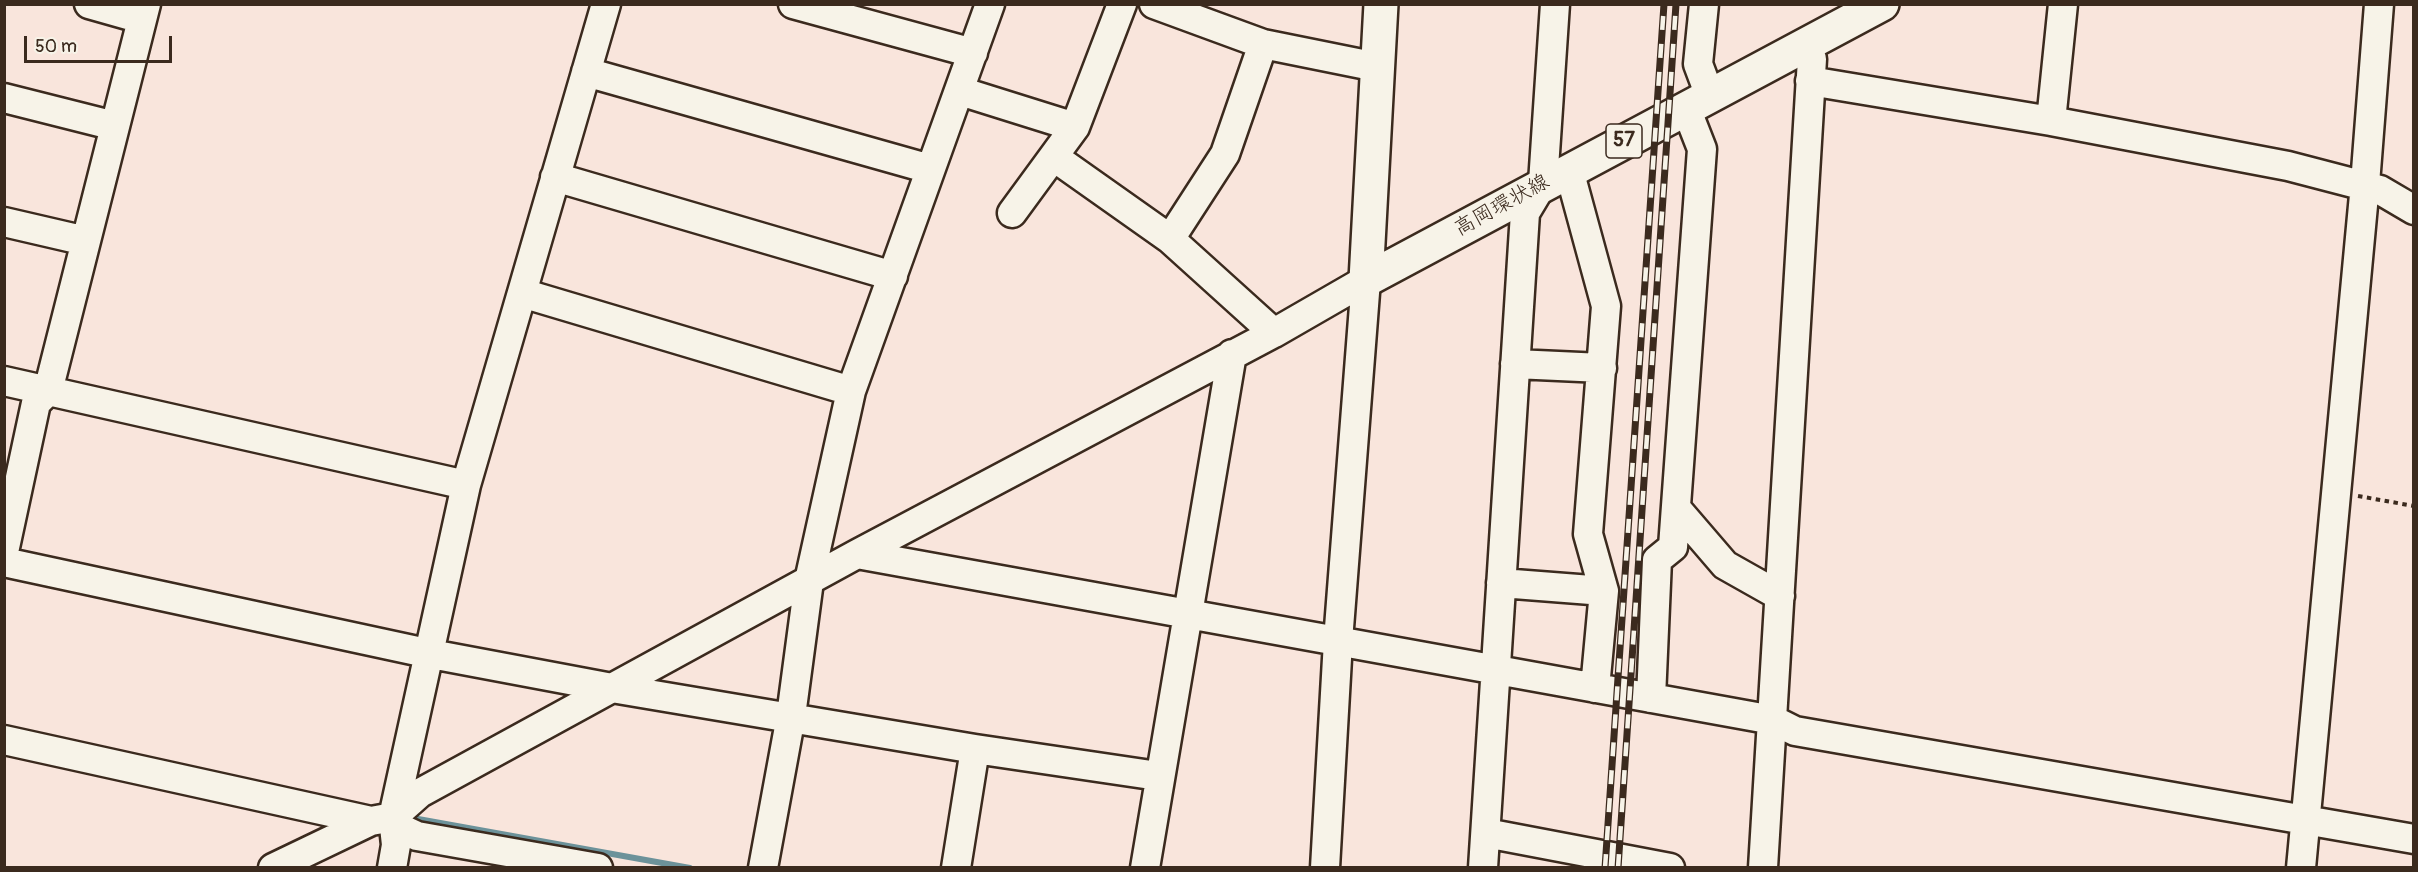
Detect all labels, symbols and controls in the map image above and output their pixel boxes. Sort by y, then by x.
scale bar [27,24,176,62]
text: 50 m [35,35,77,58]
road number: 57 [1606,124,1642,158]
street label: 高岡環状線 [1450,170,1554,242]

